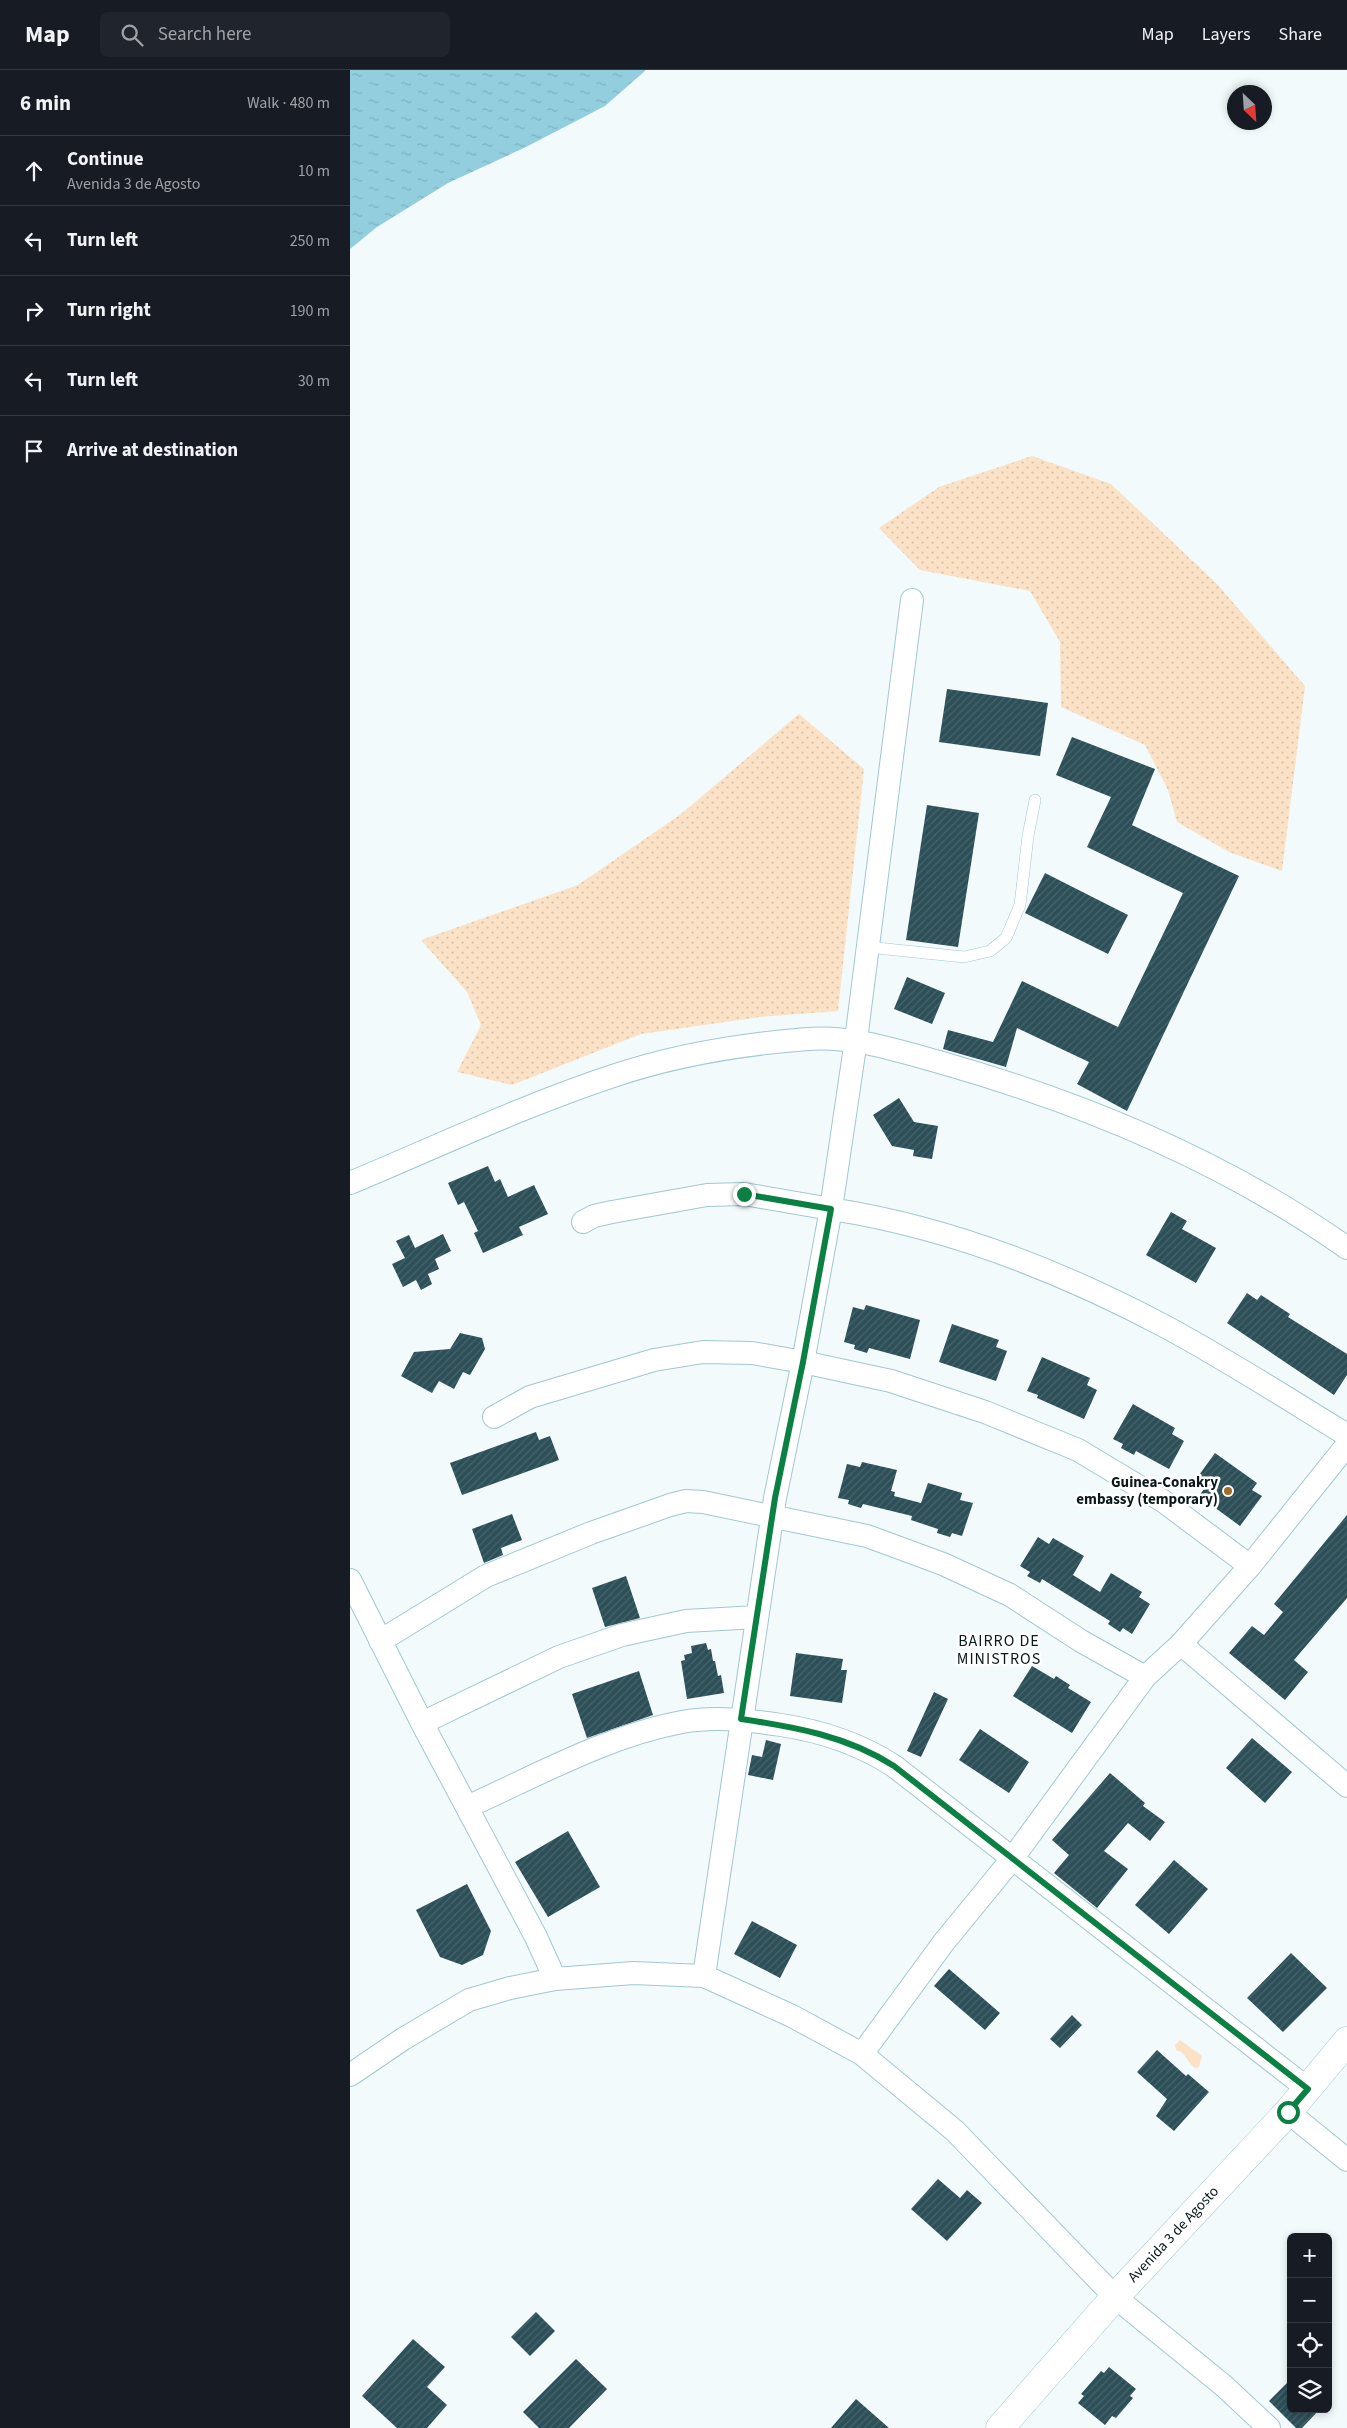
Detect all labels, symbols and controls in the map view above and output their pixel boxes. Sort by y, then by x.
search box [100,12,450,57]
text: Map [25,17,70,52]
icon: search [118,21,146,49]
text: Search here [158,21,251,48]
text: Map [1142,22,1174,47]
text: Layers [1202,22,1251,47]
text: Share [1279,22,1322,47]
north arrow [1227,85,1272,130]
text: 6 min [20,88,71,118]
text: Walk · 480 m [247,92,330,114]
text: Continue [67,146,144,173]
icon: ahead [20,157,48,185]
text: 10 m [298,160,330,182]
text: Avenida 3 de Agosto [67,173,200,195]
icon: left [20,227,48,255]
text: Turn left [67,227,138,254]
text: 250 m [290,230,330,252]
icon: right [20,297,48,325]
text: Turn right [67,297,151,324]
text: 190 m [290,300,330,322]
icon: left [20,367,48,395]
text: Turn left [67,367,138,394]
text: 30 m [298,370,330,392]
icon: arrive [20,437,48,465]
text: Arrive at destination [67,437,238,464]
route end [733,1183,756,1206]
place label: Guinea-Conakry embassy (temporary) [1076,1472,1218,1510]
marker: Guinea-Conakry embassy (temporary) [1222,1485,1234,1497]
district label: BAIRRO DE MINISTROS [957,1630,1041,1670]
route start [1277,2101,1300,2124]
street label: Avenida 3 de Agosto [1123,2181,1224,2287]
map controls [1287,2233,1332,2413]
button: + [1287,2233,1332,2278]
button: − [1287,2278,1332,2323]
button: locate [1287,2323,1332,2368]
button: layers [1287,2368,1332,2413]

